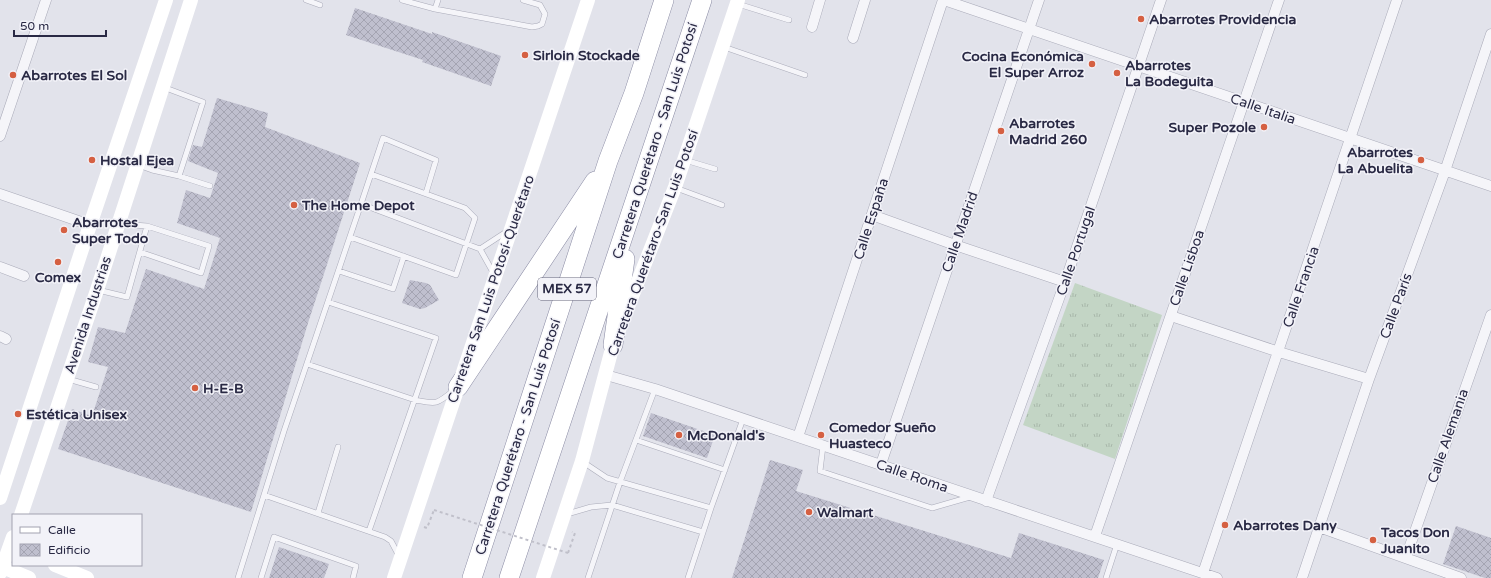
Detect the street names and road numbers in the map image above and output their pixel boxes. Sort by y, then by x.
street label: Carretera Querétaro - San Luis Potosí [609,20,701,261]
street label: Calle Italia [1228,90,1298,128]
street label: Carretera Querétaro-San Luis Potosí [604,127,702,359]
street label: Carretera San Luis Potosí-Querétaro [444,173,538,405]
street label: Calle España [850,176,892,262]
street label: Calle Madrid [938,189,982,275]
street label: Calle Portugal [1053,204,1099,298]
street label: Calle Lisboa [1166,228,1208,308]
street label: Calle Francia [1279,244,1323,330]
street label: Avenida Industrias [61,254,115,376]
street label: Calle París [1376,271,1416,341]
road number: MEX 57 [538,278,596,300]
street label: Carretera Querétaro - San Luis Potosí [472,316,564,557]
street label: Calle Alemania [1424,387,1472,485]
street label: Calle Roma [874,456,950,496]

